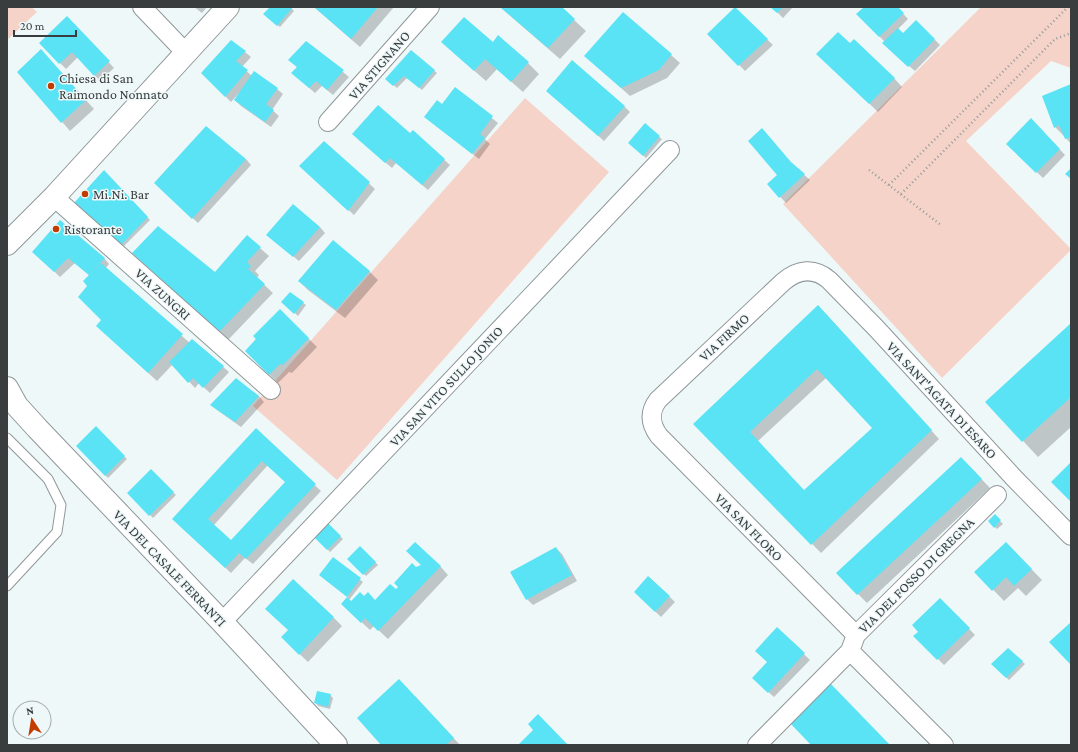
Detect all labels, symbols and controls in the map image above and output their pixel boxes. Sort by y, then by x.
scale bar [14,12,76,38]
text: 20 m [20,19,45,33]
street label: VIA STIGNANO [345,27,413,103]
place label: Chiesa di San Raimondo Nonnato [59,70,169,102]
marker: Chiesa di San Raimondo Nonnato [46,81,56,91]
place label: Mi.Ni. Bar [93,186,149,202]
marker: Mi.Ni. Bar [80,189,90,199]
place label: Ristorante [64,221,122,237]
marker: Ristorante [51,224,61,234]
street label: VIA ZUNGRI [132,265,194,323]
street label: VIA FIRMO [696,310,752,364]
street label: VIA SAN VITO SULLO JONIO [386,322,506,450]
street label: VIA SANT'AGATA DI ESARO [884,338,1000,462]
street label: VIA SAN FLORO [712,490,786,564]
street label: VIA DEL CASALE FERRANTI [110,506,230,630]
street label: VIA DEL FOSSO DI GREGNA [855,514,977,636]
north arrow [12,700,52,740]
text: N [25,703,35,717]

